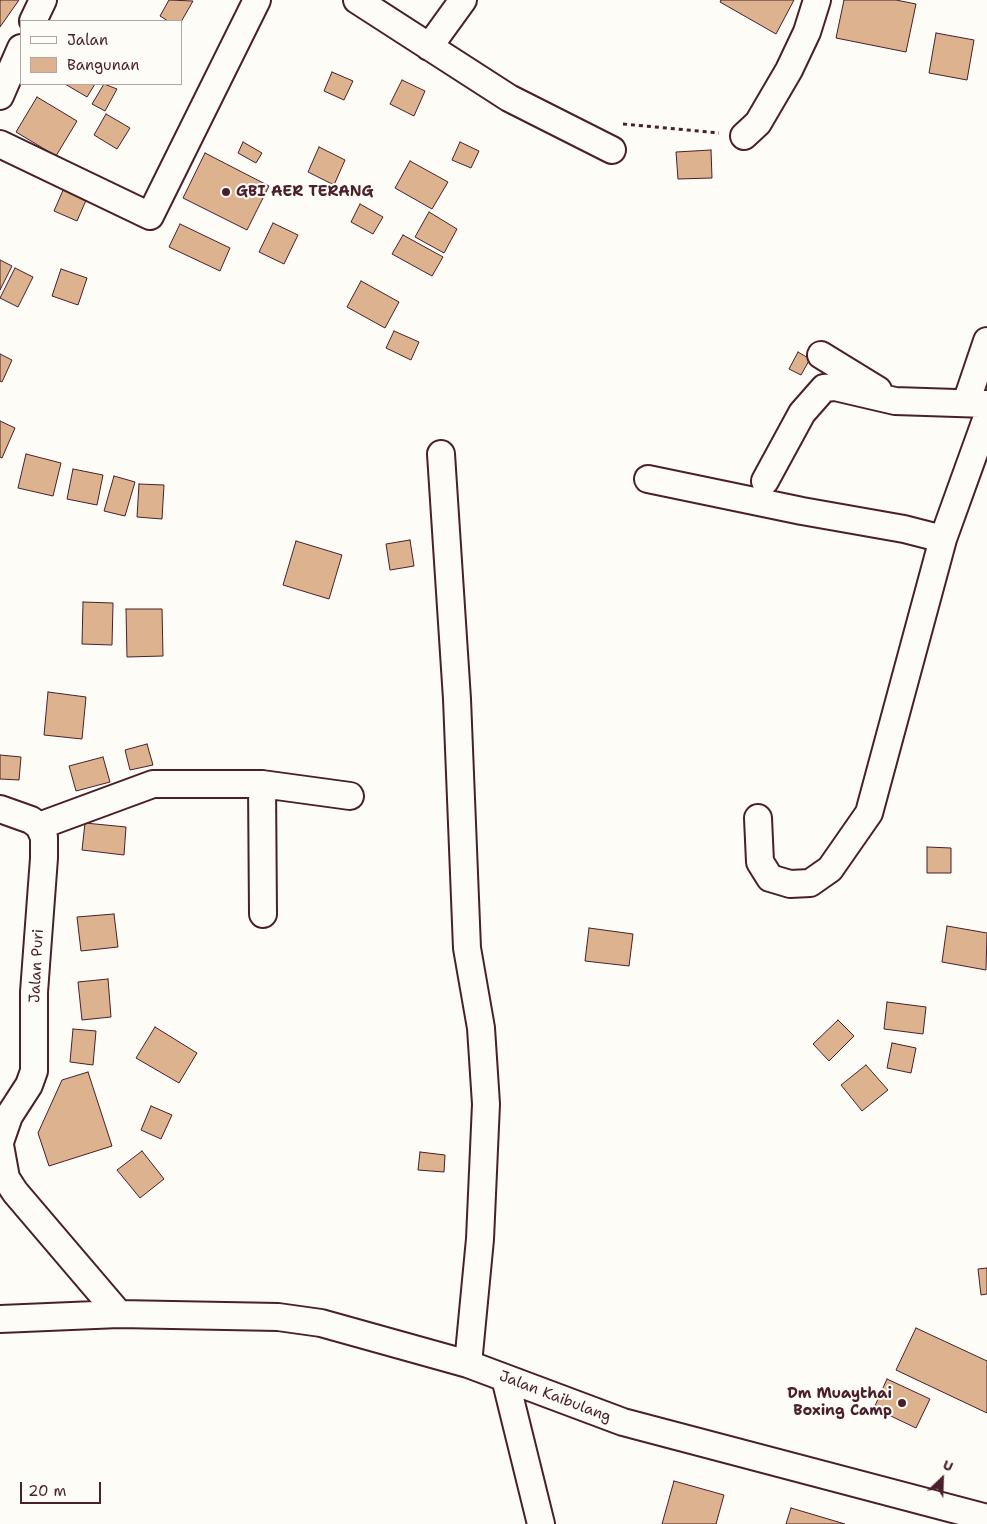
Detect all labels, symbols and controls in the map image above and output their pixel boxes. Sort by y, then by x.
legend [20,20,182,85]
text: Jalan [67,30,108,50]
text: Bangunan [67,55,139,75]
place label: GBI AER TERANG [236,183,374,201]
marker: GBI AER TERANG [220,186,232,198]
street label: Jalan Puri [26,929,48,1003]
street label: Jalan Kaibulang [496,1367,614,1427]
place label: Dm Muaythai Boxing Camp [787,1385,892,1420]
marker: Dm Muaythai Boxing Camp [896,1397,908,1409]
north arrow [917,1454,967,1504]
text: U [940,1455,956,1475]
scale bar [22,1472,104,1504]
text: 20 m [28,1481,67,1501]

